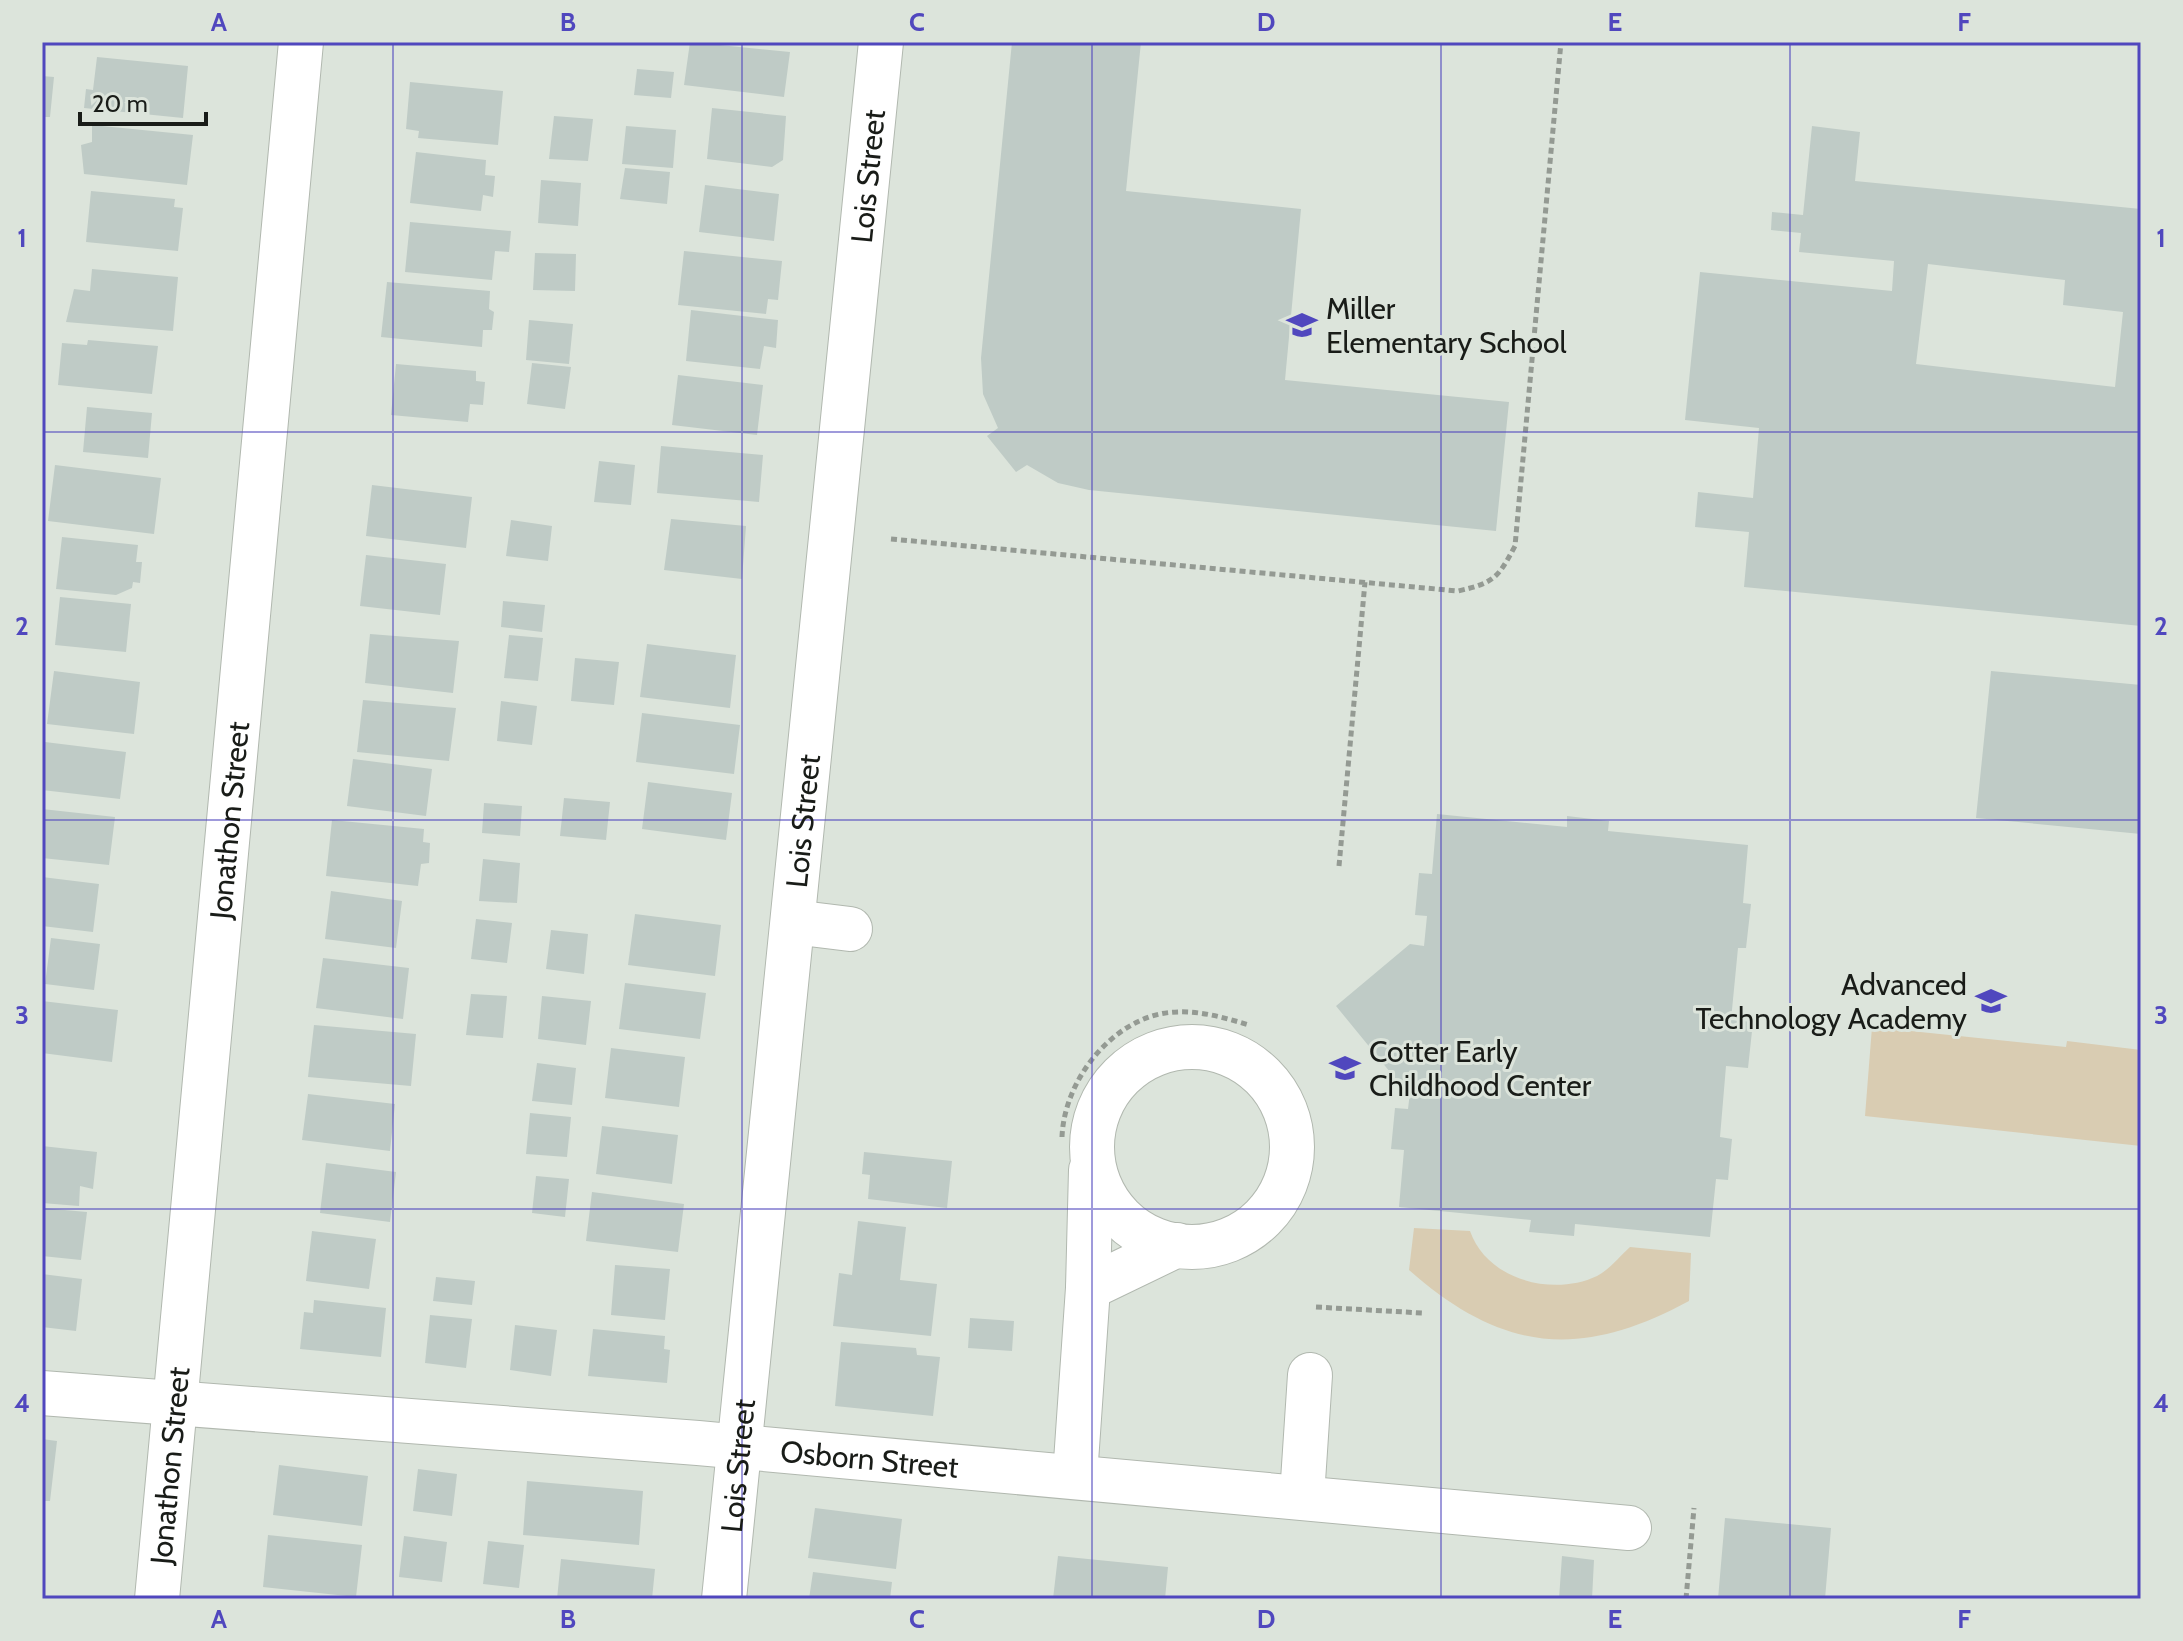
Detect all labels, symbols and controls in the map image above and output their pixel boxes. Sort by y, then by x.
text: A [211,6,228,38]
text: B [560,6,576,38]
text: C [909,6,925,38]
text: D [1257,6,1275,38]
text: E [1608,6,1622,38]
text: F [1957,6,1971,38]
scale bar [80,76,206,126]
text: 20 m [92,89,148,118]
street label: Lois Street [842,108,893,245]
text: 1 [17,222,27,254]
text: 1 [2156,222,2166,254]
place label: Miller Elementary School [1326,290,1566,361]
school or university icon: Miller Elementary School [1285,308,1319,342]
text: 2 [15,610,29,642]
text: 2 [2154,610,2168,642]
street label: Jonathon Street [201,720,257,922]
street label: Lois Street [777,752,828,889]
place label: Advanced Technology Academy [1695,966,1967,1037]
school or university icon: Advanced Technology Academy [1974,984,2008,1018]
text: 3 [15,999,29,1031]
text: 3 [2154,999,2168,1031]
place label: Cotter Early Childhood Center [1369,1033,1592,1104]
school or university icon: Cotter Early Childhood Center [1328,1051,1362,1085]
street label: Jonathon Street [142,1365,197,1567]
text: 4 [14,1387,30,1419]
text: 4 [2153,1387,2169,1419]
street label: Lois Street [712,1397,763,1534]
street label: Osborn Street [779,1432,960,1485]
text: A [211,1603,228,1635]
text: B [560,1603,576,1635]
text: C [909,1603,925,1635]
text: D [1257,1603,1275,1635]
text: E [1608,1603,1622,1635]
text: F [1957,1603,1971,1635]

